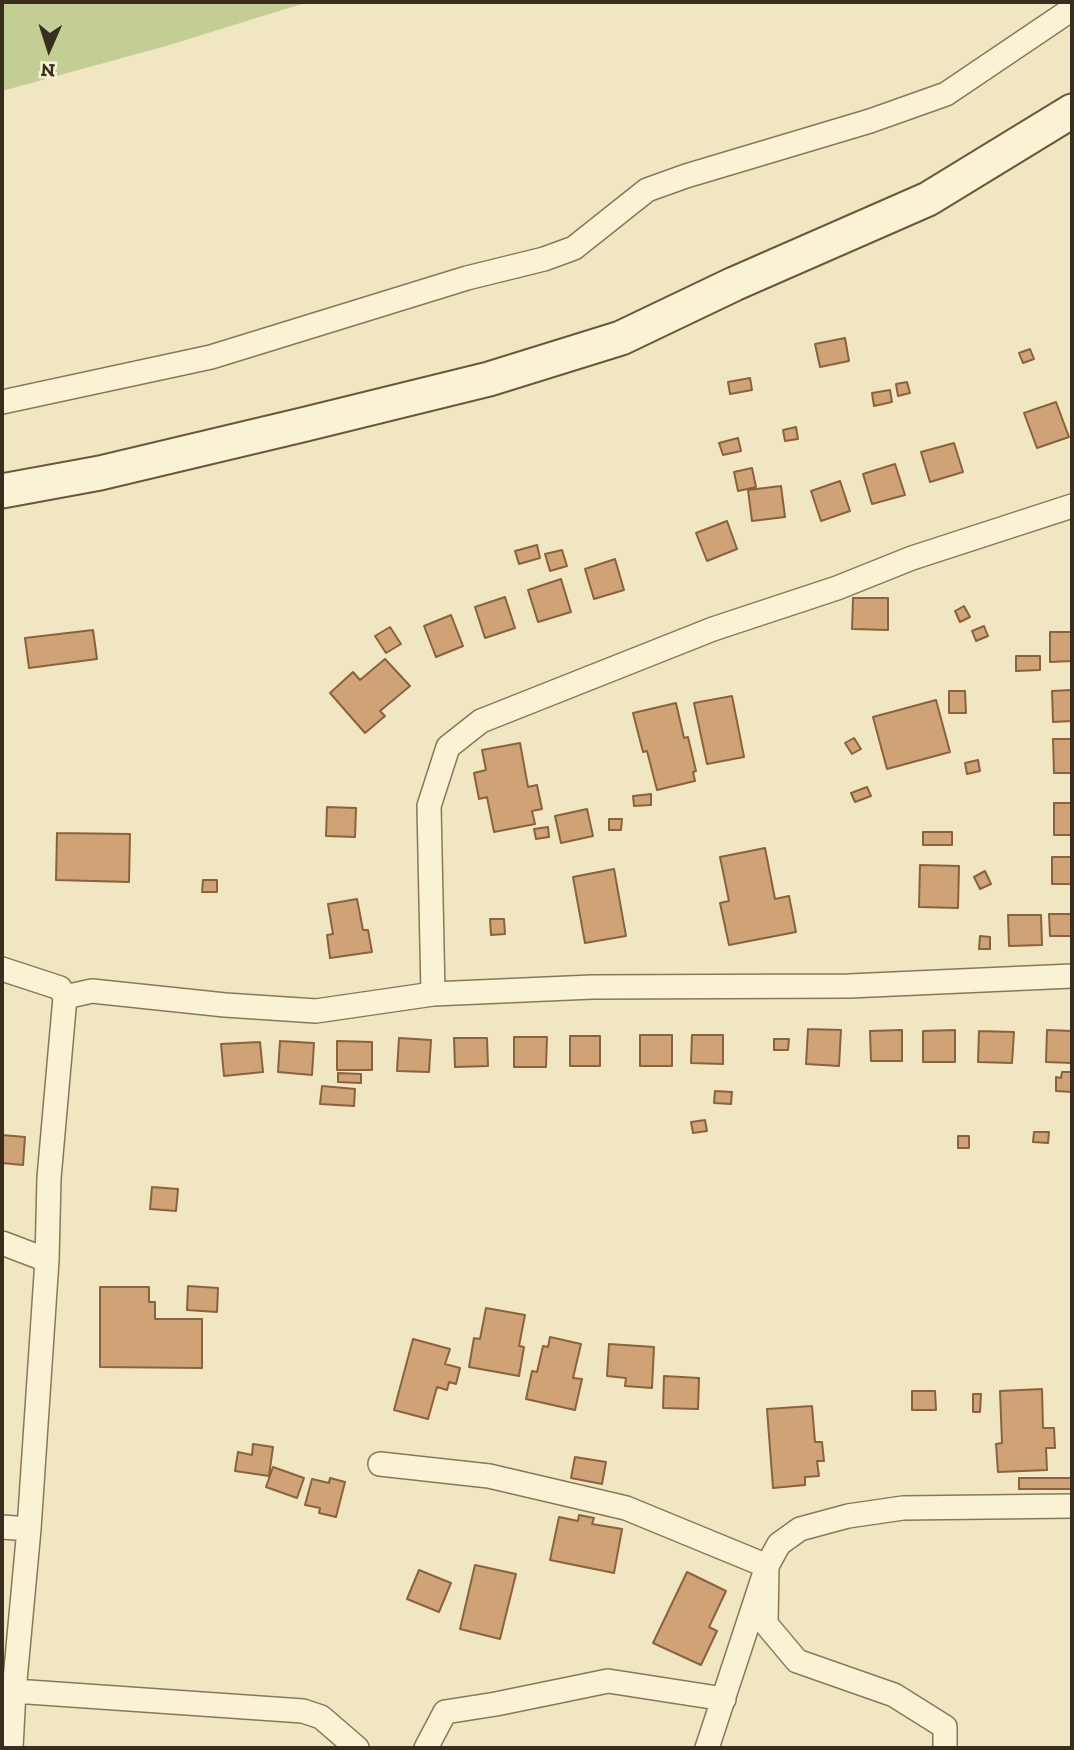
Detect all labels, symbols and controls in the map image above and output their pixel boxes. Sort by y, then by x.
north arrow [14,14,84,84]
text: N [40,59,56,82]

